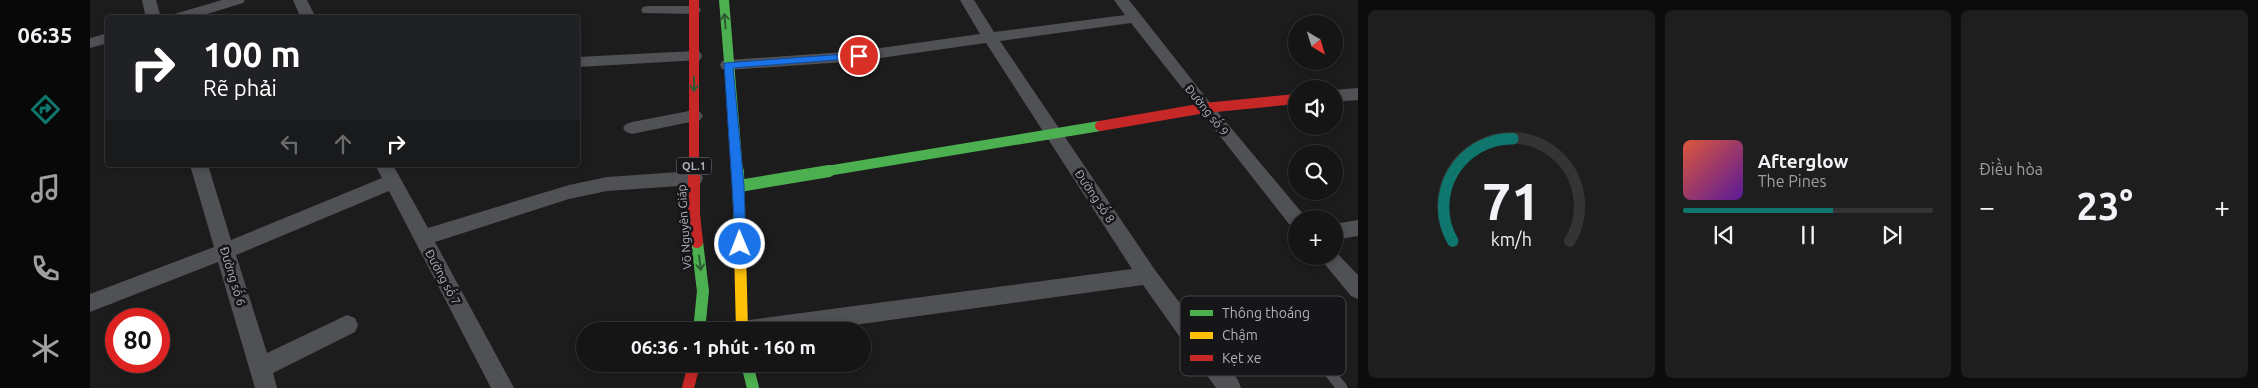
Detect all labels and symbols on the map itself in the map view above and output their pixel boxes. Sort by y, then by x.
one-way arrow [721,13,730,29]
north arrow [1288,15,1342,70]
pin [838,35,880,77]
one-way arrow [689,75,699,91]
street label: Đường số 9 [1183,82,1232,138]
road number: QL.1 [676,158,712,175]
street label: Đường số 8 [1073,167,1118,225]
street label: Võ Nguyên Giáp [675,184,693,270]
position arrow [713,217,765,269]
street label: Đường số 6 [218,245,249,307]
street label: Đường số 7 [423,247,464,307]
one-way arrow [695,255,705,271]
legend [1180,296,1346,376]
text: Thông thoáng [1222,305,1310,321]
speed limit sign: 80 [105,308,170,373]
text: Chậm [1222,327,1258,343]
text: Kẹt xe [1222,350,1261,366]

